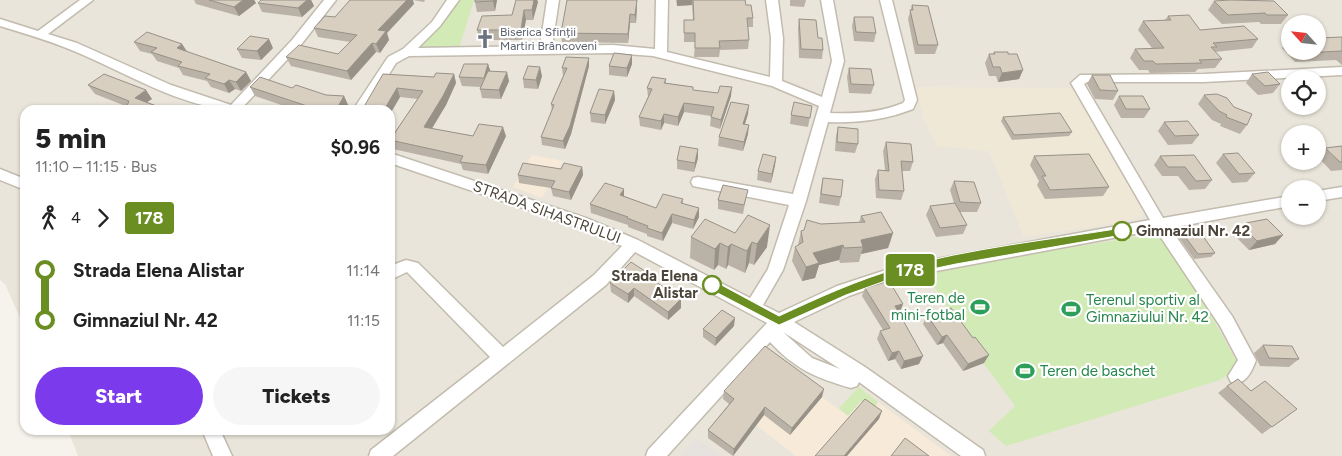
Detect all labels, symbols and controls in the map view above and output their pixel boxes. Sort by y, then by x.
north arrow [1281,15,1326,60]
map controls [1281,15,1326,225]
place label: Biserica Sfinții Martiri Brâncoveni [500,25,597,53]
church icon: Biserica Sfinții Martiri Brâncoveni [474,28,496,50]
button: locate [1281,70,1326,115]
text: 5 min [35,121,106,155]
button: + [1281,125,1326,170]
text: $0.96 [330,136,380,159]
text: 11:10 – 11:15 · Bus [35,157,157,176]
street label: STRADA SIHASTRULUI [471,177,623,247]
button: − [1281,180,1326,225]
icon: walk [35,204,63,232]
icon: forward [89,204,117,232]
text: 178 [135,207,164,229]
text: 4 [71,208,81,227]
marker: Gimnaziul Nr. 42 [1112,221,1132,241]
place label: Gimnaziul Nr. 42 [1136,222,1251,240]
line badge: 178 [881,254,939,286]
text: Strada Elena Alistar [73,259,244,282]
text: 178 [896,259,924,281]
text: 11:14 [346,261,380,280]
place label: Strada Elena Alistar [611,267,698,302]
marker: Strada Elena Alistar [702,275,722,295]
place label: Teren de mini-fotbal [891,289,965,324]
place label: Terenul sportiv al Gimnaziului Nr. 42 [1086,291,1209,326]
sports icon: Teren de mini-fotbal [969,296,991,318]
sports icon: Terenul sportiv al Gimnaziului Nr. 42 [1060,298,1082,320]
text: Gimnaziul Nr. 42 [73,309,218,332]
text: 11:15 [347,311,380,330]
sports icon: Teren de baschet [1014,360,1036,382]
place label: Teren de baschet [1040,362,1156,380]
button: Start [35,367,203,425]
button: Tickets [213,367,380,425]

